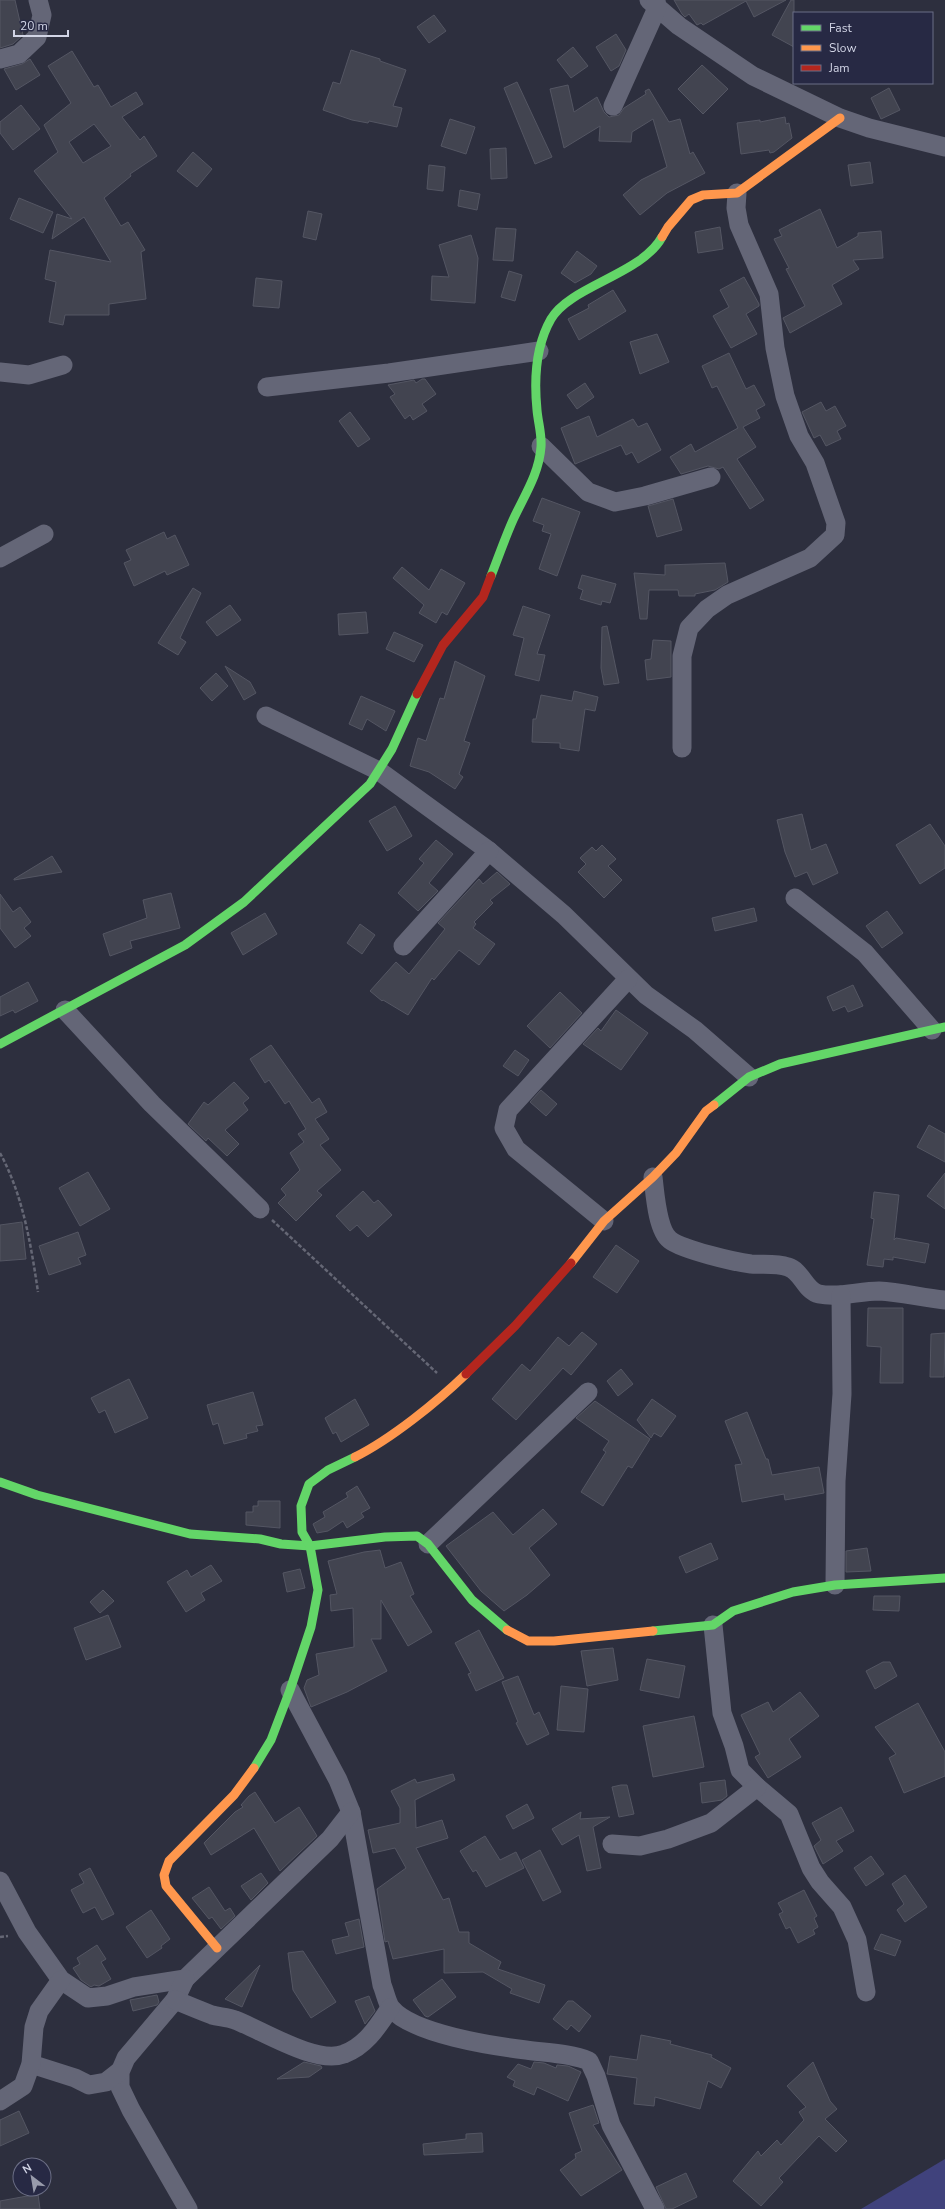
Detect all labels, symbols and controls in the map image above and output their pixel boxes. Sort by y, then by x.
scale bar [14,12,68,38]
legend [793,12,933,84]
text: 20 m [20,18,48,34]
text: Fast [829,20,852,36]
text: Slow [829,40,857,56]
text: Jam [828,60,850,76]
north arrow [12,2157,52,2197]
text: N [20,2160,34,2177]

